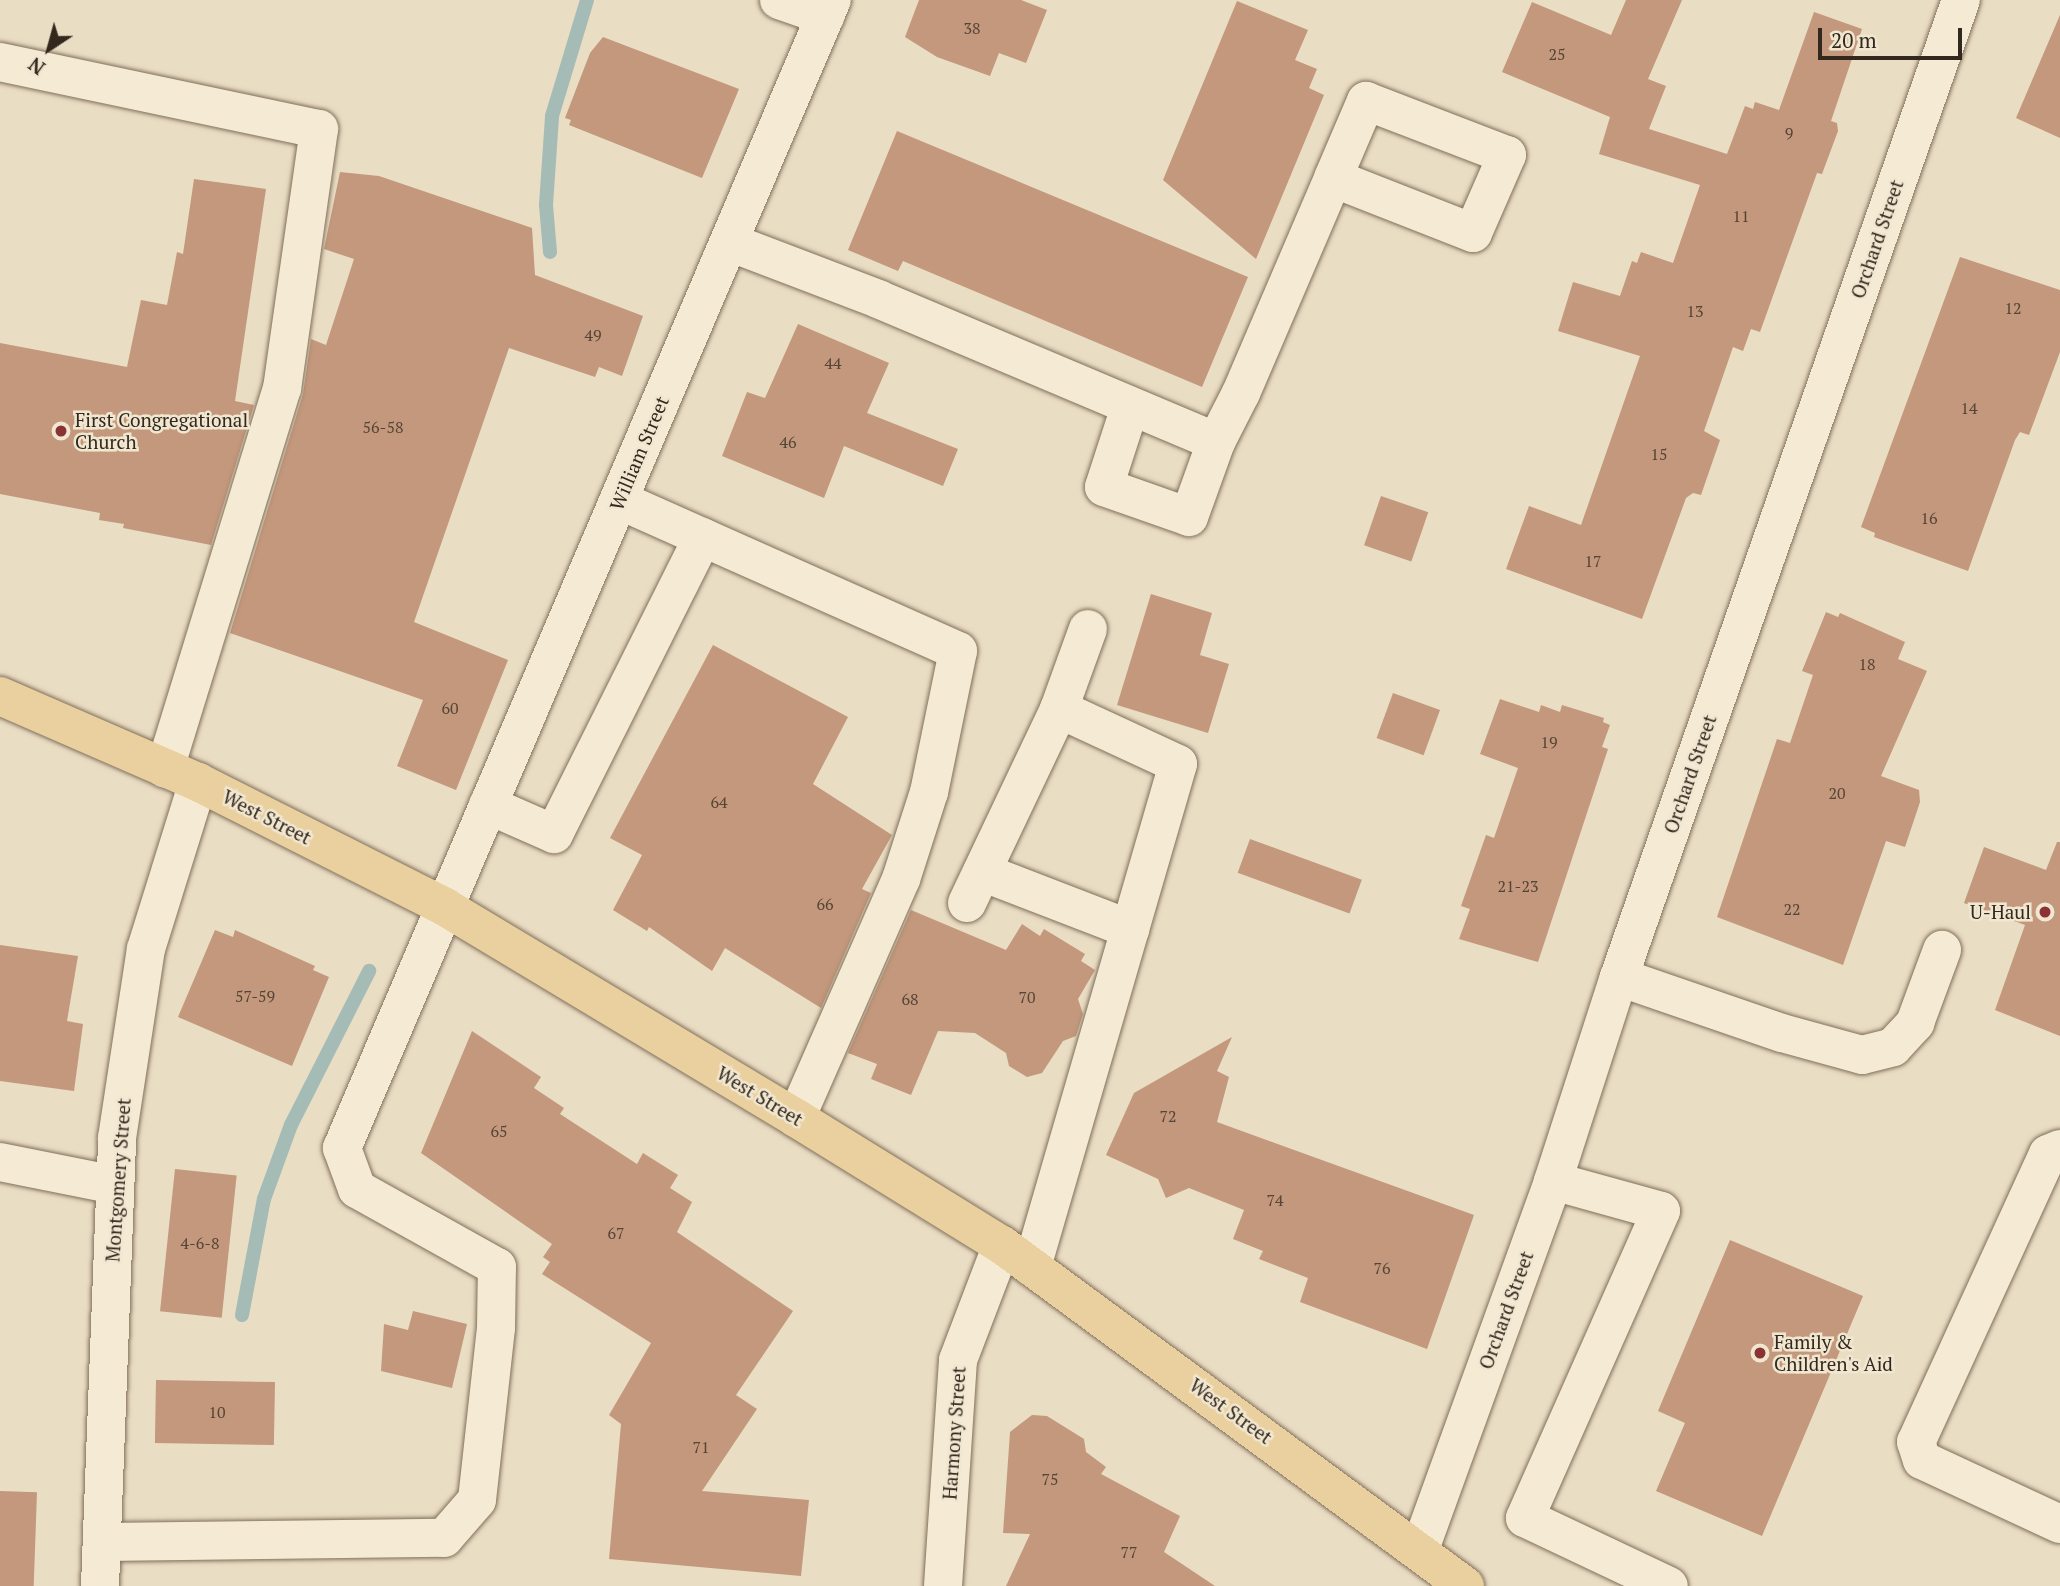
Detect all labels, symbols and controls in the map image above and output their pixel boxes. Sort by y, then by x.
north arrow [14,14,84,84]
scale bar [1822,14,1966,58]
house number: 38 [963,18,981,38]
text: 20 m [1831,26,1877,54]
house number: 25 [1548,44,1566,64]
text: N [23,52,50,81]
house number: 9 [1785,123,1793,143]
street label: Orchard Street [1846,177,1908,301]
house number: 11 [1732,206,1750,226]
house number: 12 [2004,298,2022,318]
house number: 13 [1686,301,1704,321]
house number: 49 [584,325,602,345]
house number: 44 [824,353,842,373]
street label: William Street [605,392,673,514]
house number: 14 [1960,398,1978,418]
place label: First Congregational Church [75,409,248,453]
house number: 56-58 [363,417,403,437]
marker: First Congregational Church [53,423,69,439]
house number: 46 [779,432,797,452]
house number: 15 [1650,444,1668,464]
house number: 16 [1920,508,1938,528]
house number: 17 [1584,551,1602,571]
house number: 18 [1858,654,1876,674]
house number: 60 [441,698,459,718]
street label: Orchard Street [1659,712,1721,836]
house number: 19 [1540,732,1558,752]
house number: 20 [1828,783,1846,803]
street label: West Street [219,785,315,849]
house number: 64 [710,792,728,812]
house number: 21-23 [1498,876,1538,896]
house number: 66 [816,894,834,914]
house number: 22 [1783,899,1801,919]
place label: U-Haul [1970,901,2031,923]
marker: U-Haul [2037,904,2053,920]
house number: 57-59 [235,986,275,1006]
house number: 70 [1018,987,1036,1007]
house number: 68 [901,989,919,1009]
street label: West Street [713,1061,807,1131]
street label: Montgomery Street [101,1097,135,1263]
house number: 72 [1159,1106,1177,1126]
house number: 65 [490,1121,508,1141]
house number: 74 [1266,1190,1284,1210]
house number: 67 [607,1223,625,1243]
house number: 4-6-8 [180,1233,220,1253]
street label: Orchard Street [1474,1248,1538,1372]
house number: 76 [1373,1258,1391,1278]
place label: Family & Children's Aid [1774,1331,1893,1375]
marker: Family & Children's Aid [1752,1345,1768,1361]
street label: Harmony Street [938,1365,970,1501]
street label: West Street [1185,1373,1277,1449]
house number: 10 [208,1402,226,1422]
house number: 71 [692,1437,710,1457]
house number: 75 [1041,1469,1059,1489]
house number: 77 [1120,1542,1138,1562]

